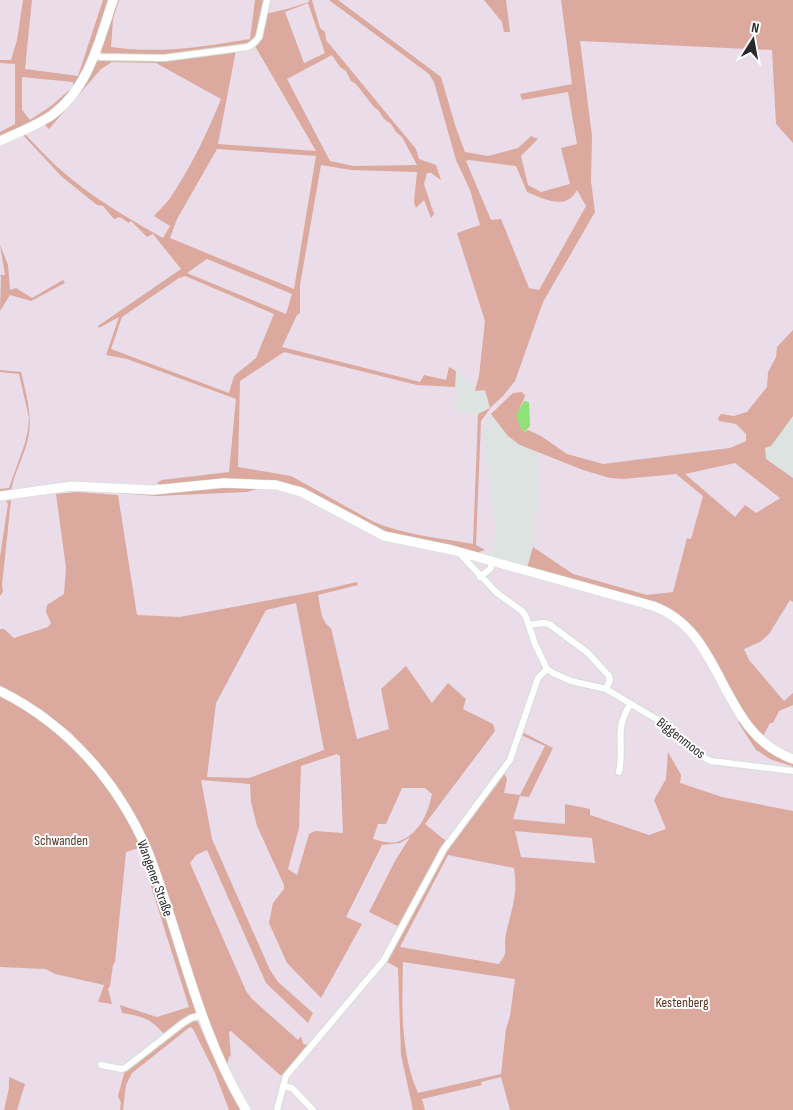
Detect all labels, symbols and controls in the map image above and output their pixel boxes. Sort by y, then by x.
north arrow [728,15,778,65]
text: N [750,19,761,37]
street label: Biggenmoos [653,714,709,762]
park label: Schwanden [34,832,88,849]
street label: Wangener Straße [133,837,177,919]
park label: Kestenberg [655,994,709,1011]

